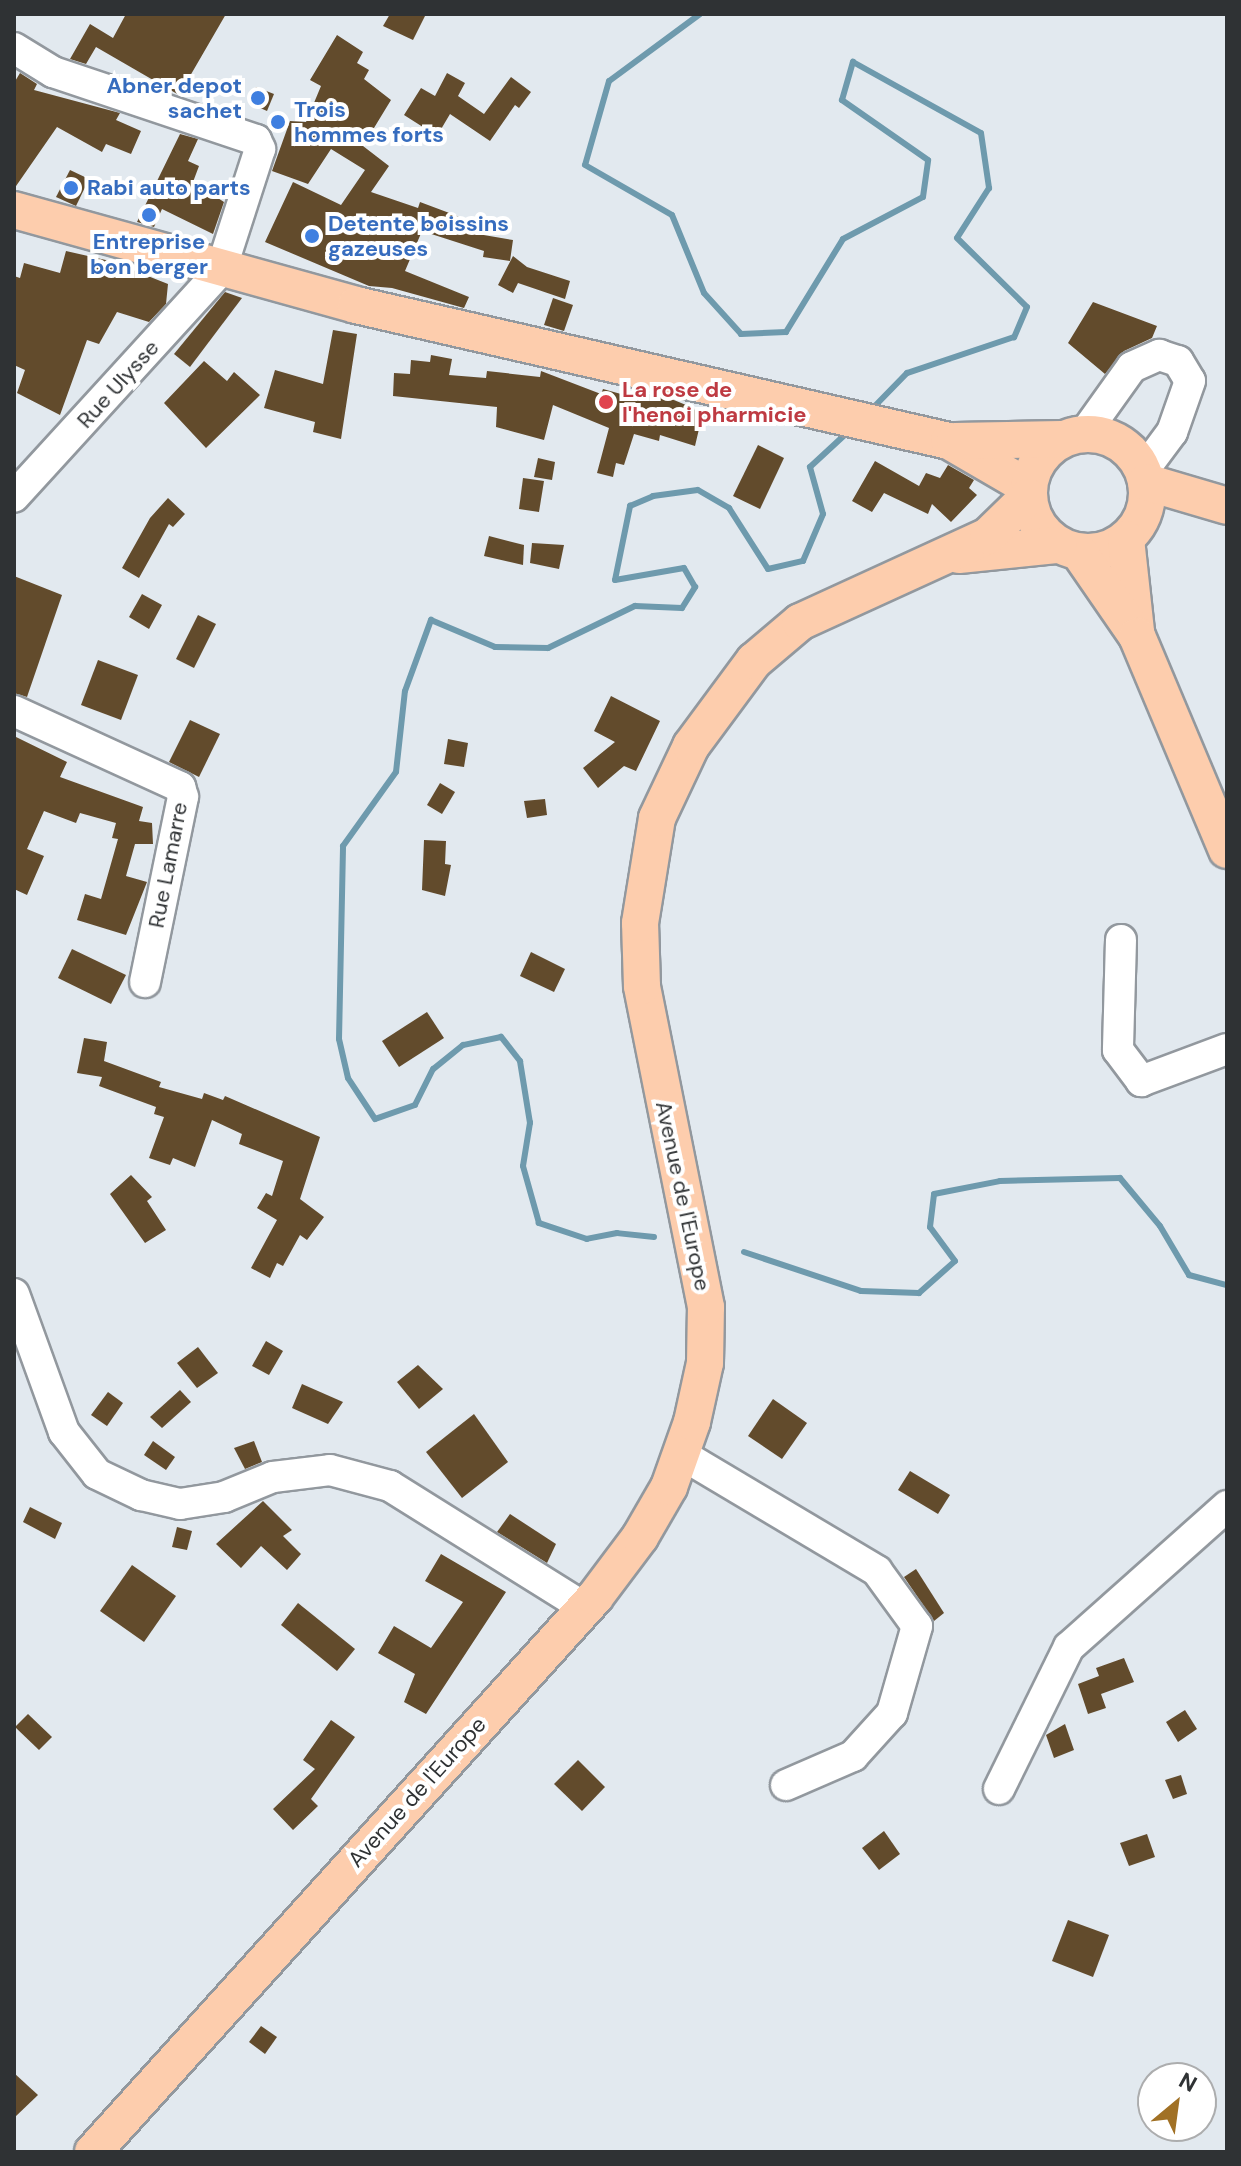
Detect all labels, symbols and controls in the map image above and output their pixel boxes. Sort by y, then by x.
place label: Abner depot sachet [106,72,242,124]
marker: Abner depot sachet [249,89,267,107]
place label: Trois hommes forts [294,96,444,148]
marker: Trois hommes forts [269,113,287,131]
place label: Rabi auto parts [87,175,251,201]
marker: Rabi auto parts [62,179,80,197]
marker: Entreprise bon berger [140,206,158,224]
place label: Detente boissins gazeuses [328,210,509,262]
marker: Detente boissins gazeuses [303,227,321,245]
place label: Entreprise bon berger [90,228,208,280]
street label: Rue Ulysse [72,334,164,434]
place label: La rose de l'henoi pharmicie [622,376,806,428]
marker: La rose de l'henoi pharmicie [597,393,615,411]
street label: Rue Lamarre [143,800,193,930]
street label: Avenue de l'Europe [650,1099,716,1293]
street label: Avenue de l'Europe [343,1711,491,1873]
north arrow [1137,2062,1217,2142]
text: N [1174,2066,1202,2099]

